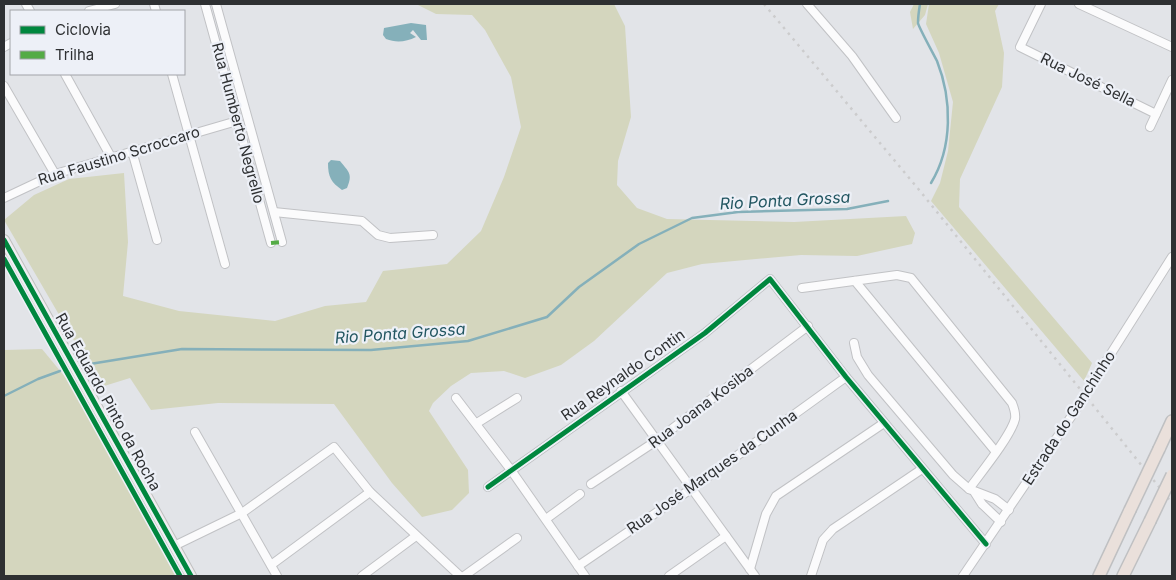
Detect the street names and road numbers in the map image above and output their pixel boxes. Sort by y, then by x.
street label: Rua Humberto Negrello [208,40,269,205]
street label: Rua José Sella [1037,48,1139,111]
street label: Rua Faustino Scroccaro [36,122,202,189]
street label: Rua Eduardo Pinto da Rocha [51,309,165,494]
street label: Rua Reynaldo Contin [557,325,688,425]
street label: Estrada do Ganchinho [1018,347,1119,488]
street label: Rua Joana Kosiba [644,361,757,452]
street label: Rua José Marques da Cunha [623,405,801,538]

